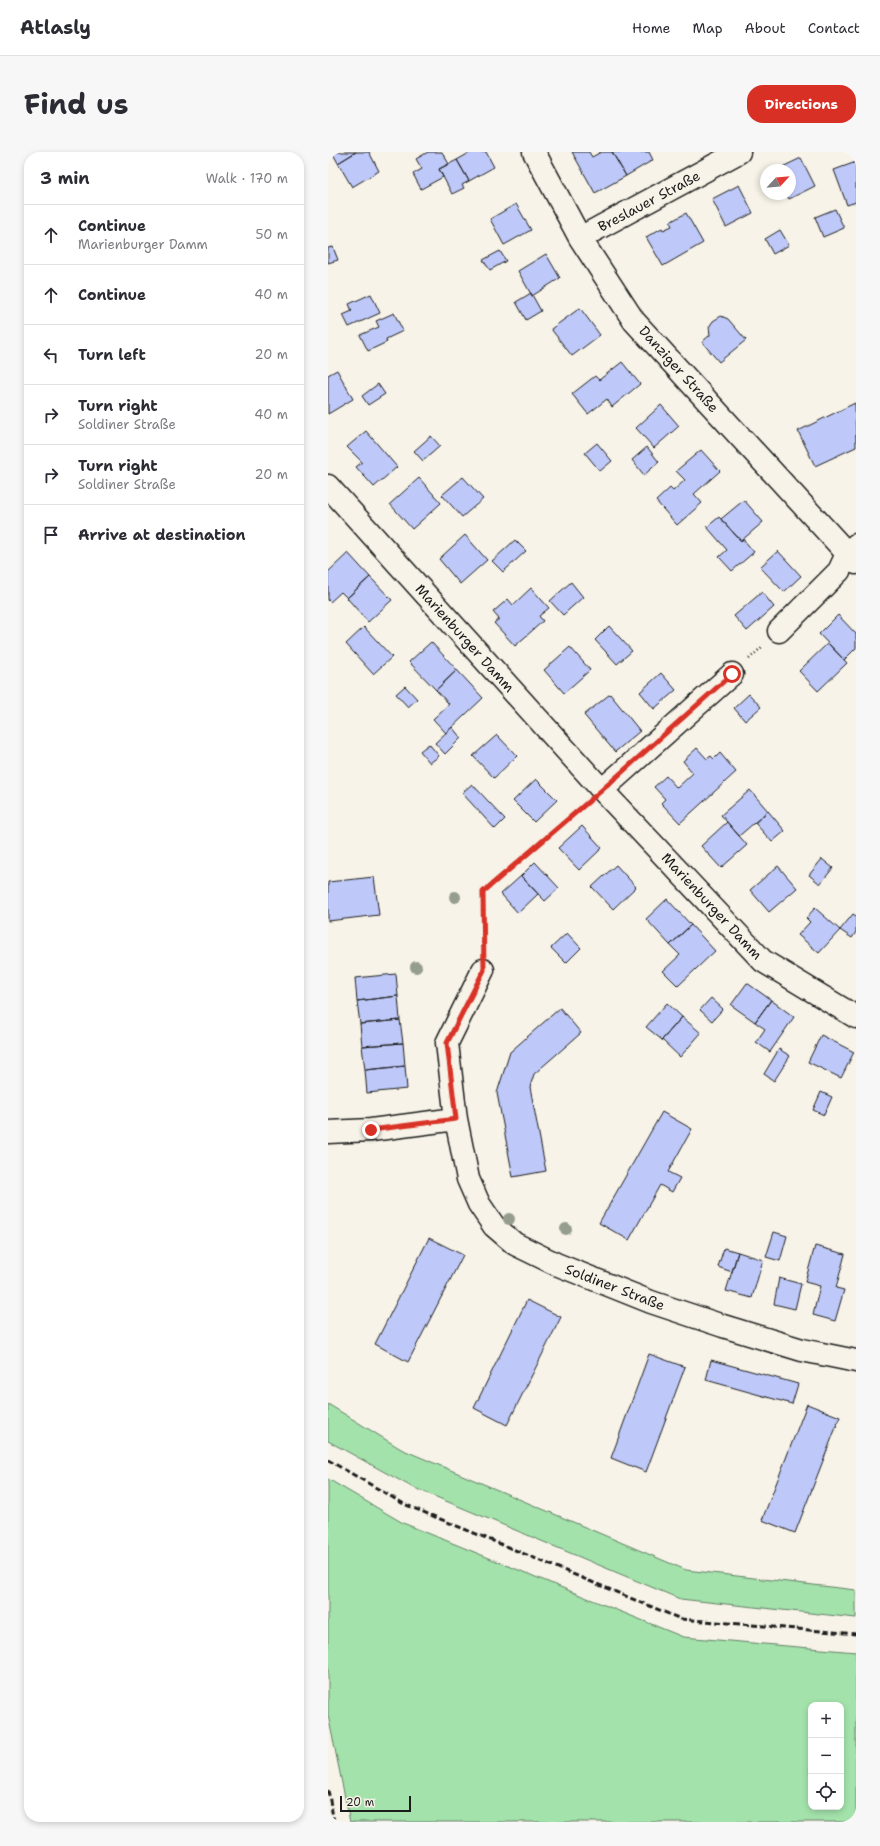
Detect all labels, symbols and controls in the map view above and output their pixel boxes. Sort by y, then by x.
text: Atlasly [20,15,91,40]
text: Home [632,19,671,37]
text: Map [693,19,723,37]
text: About [745,19,786,37]
text: Contact [808,19,860,37]
text: Find us [24,85,129,123]
button: Directions [747,85,856,123]
north arrow [760,164,796,200]
street label: Breslauer Straße [595,166,703,236]
text: 3 min [40,167,90,189]
text: Walk · 170 m [206,170,288,187]
text: Continue [78,216,146,236]
icon: ahead [40,224,62,246]
text: 50 m [255,226,288,243]
text: Marienburger Damm [78,236,208,253]
icon: ahead [40,284,62,306]
text: Continue [78,285,146,305]
text: 40 m [254,286,288,303]
street label: Danziger Straße [635,322,723,416]
icon: left [40,344,62,366]
text: Turn left [78,345,146,365]
text: 20 m [255,346,288,363]
text: Turn right [78,396,158,416]
icon: right [40,404,62,426]
text: 40 m [254,406,288,423]
text: Soldiner Straße [78,416,176,433]
text: Turn right [78,456,158,476]
icon: right [40,464,62,486]
text: 20 m [255,466,288,483]
text: Soldiner Straße [78,476,176,493]
icon: arrive [40,524,62,546]
text: Arrive at destination [78,525,246,545]
street label: Marienburger Damm [412,580,518,696]
route start [723,665,741,683]
street label: Marienburger Damm [658,849,766,963]
route end [362,1121,380,1139]
street label: Soldiner Straße [563,1260,667,1314]
map controls [808,1702,844,1810]
button: + [808,1702,844,1738]
button: − [808,1738,844,1774]
button: locate [808,1774,844,1810]
scale bar [340,1794,411,1813]
text: 20 m [346,1795,374,1810]

